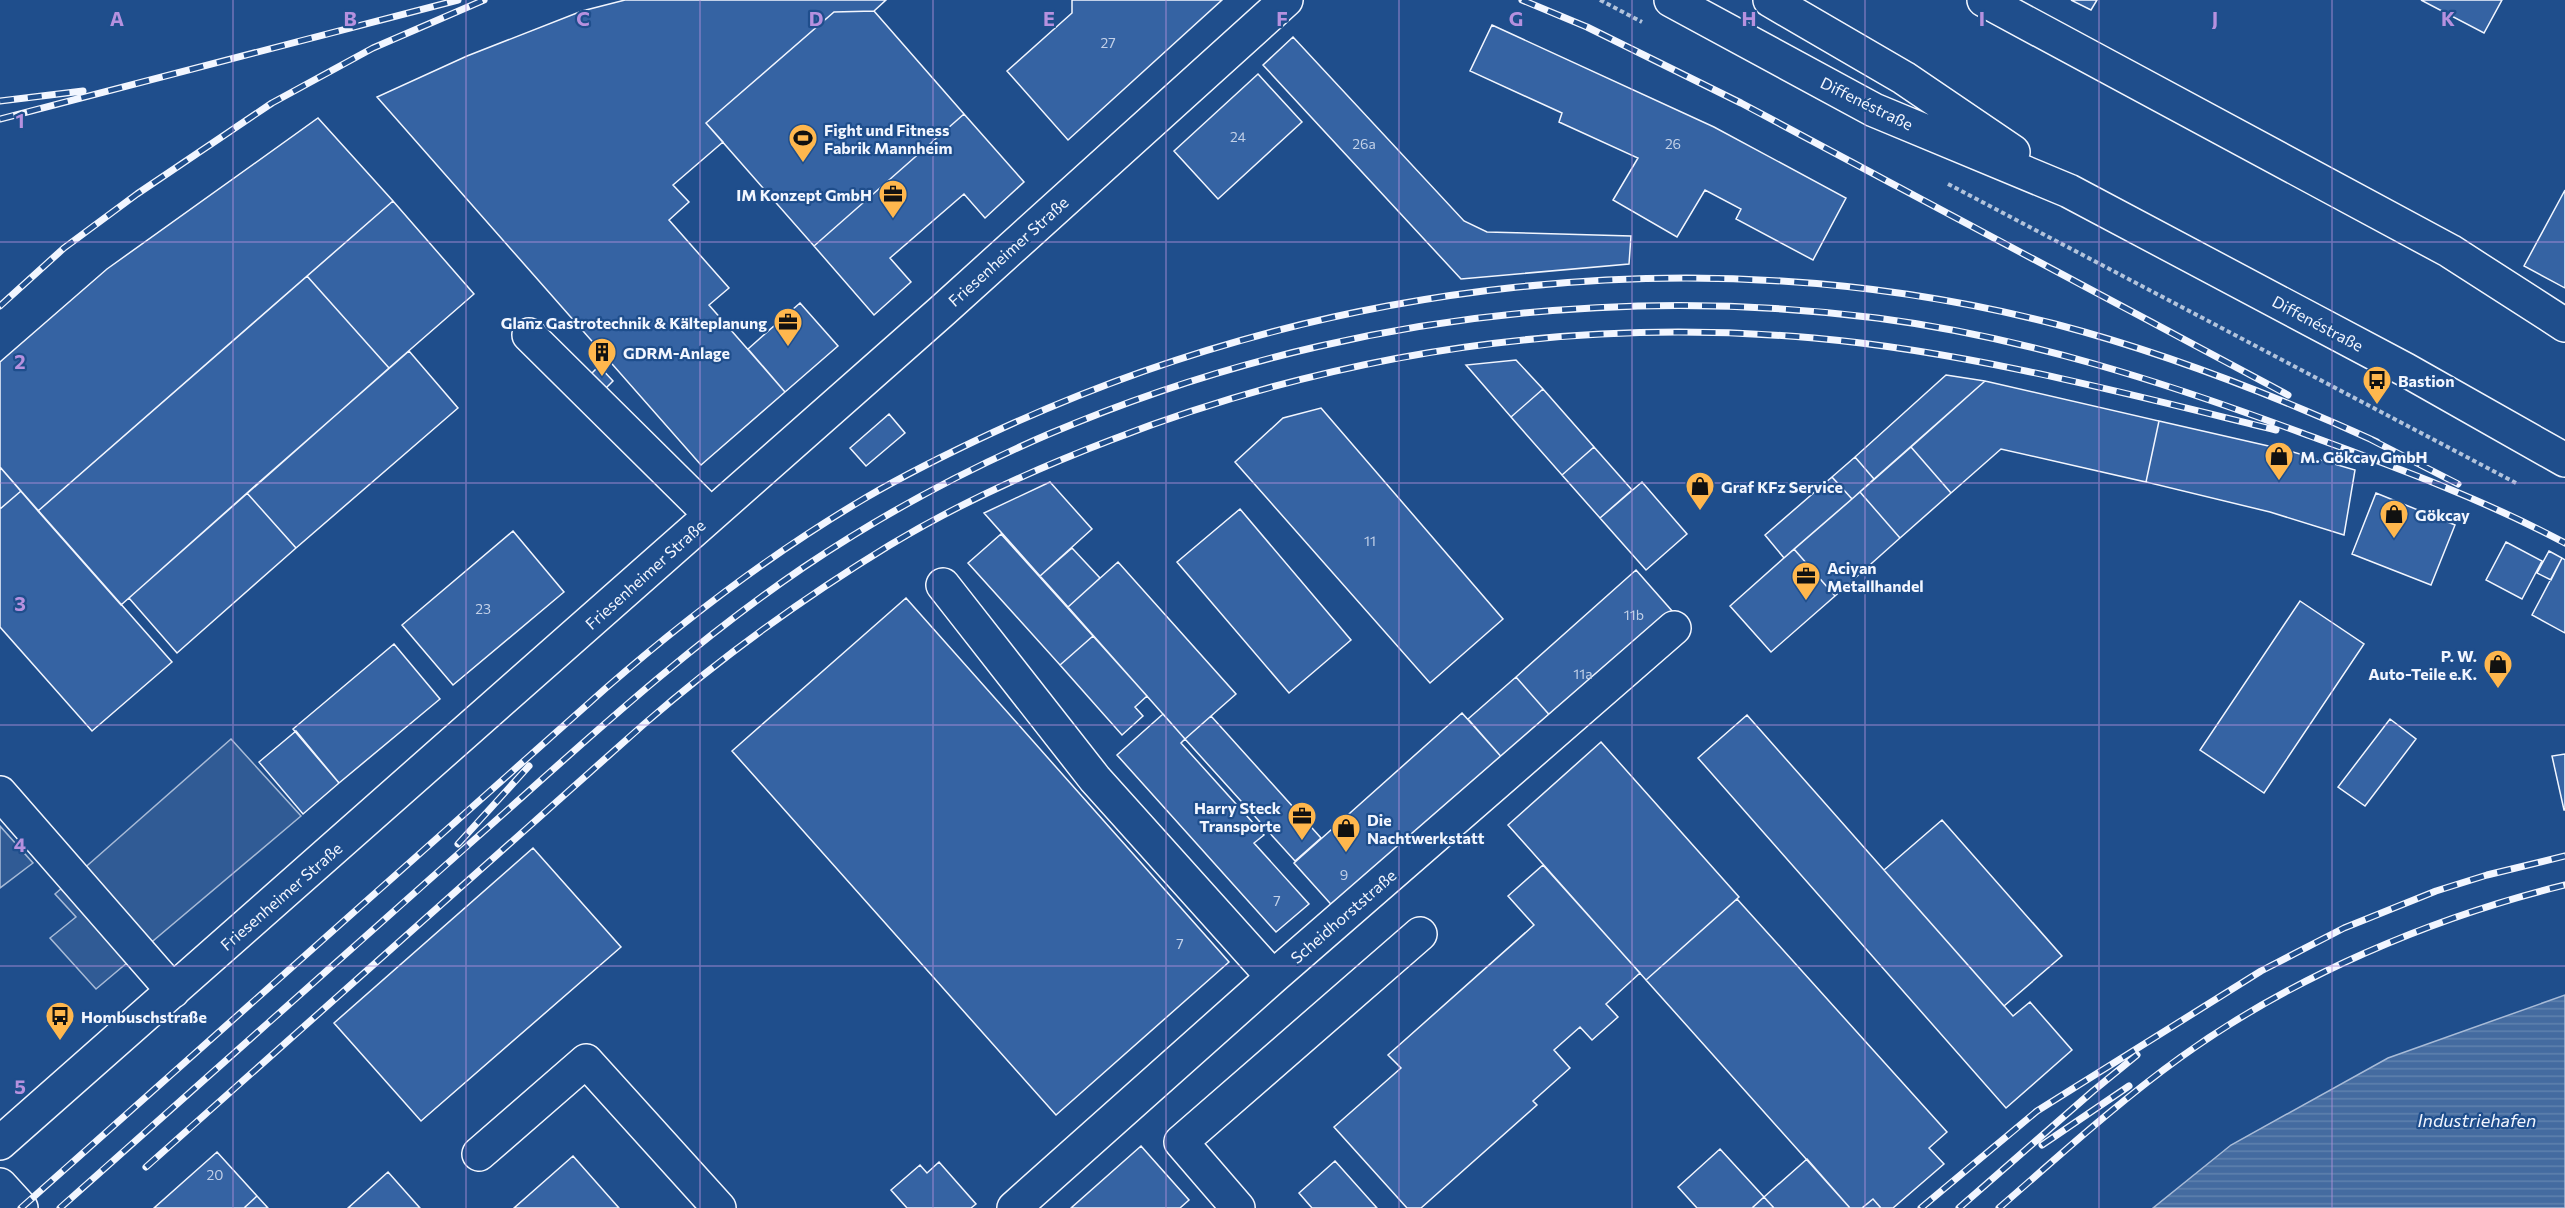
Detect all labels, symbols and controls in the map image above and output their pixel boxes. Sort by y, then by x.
text: A [110,6,124,30]
text: B [343,6,357,30]
text: C [576,6,590,30]
text: D [809,6,823,30]
text: E [1043,6,1055,30]
text: F [1276,6,1288,30]
text: G [1509,6,1523,30]
text: H [1742,6,1757,30]
text: I [1979,6,1985,30]
text: J [2212,6,2218,30]
text: K [2441,6,2455,30]
house number: 27 [1100,34,1116,51]
street label: Diffenéstraße [1818,72,1916,134]
text: 1 [15,108,25,132]
place label: Fight und Fitness Fabrik Mannheim [824,120,952,157]
sports icon: Fight und Fitness Fabrik Mannheim [787,122,819,164]
house number: 24 [1230,128,1247,145]
house number: 26a [1352,135,1376,152]
house number: 26 [1665,135,1681,152]
office icon: IM Konzept GmbH [877,178,909,220]
place label: IM Konzept GmbH [736,185,872,204]
street label: Friesenheimer Straße [944,192,1072,310]
street label: Diffenéstraße [2269,291,2367,355]
office icon: Glanz Gastrotechnik & Kälteplanung [772,306,804,348]
place label: Glanz Gastrotechnik & Kälteplanung [501,313,767,332]
building icon: GDRM-Anlage [586,336,618,378]
place label: GDRM-Anlage [623,343,730,362]
text: 2 [14,349,26,373]
bus stop icon: Bastion [2361,364,2393,406]
place label: Bastion [2398,371,2454,390]
shop icon: M. Gökcay GmbH [2263,440,2295,482]
place label: M. Gökcay GmbH [2300,447,2428,466]
shop icon: Graf KFz Service [1684,470,1716,512]
place label: Graf KFz Service [1721,477,1843,496]
shop icon: Gökcay [2378,498,2410,540]
place label: Gökcay [2415,505,2470,524]
street label: Friesenheimer Straße [581,515,709,633]
house number: 11 [1364,532,1376,549]
place label: Aciyan Metallhandel [1827,558,1924,595]
office icon: Aciyan Metallhandel [1790,560,1822,602]
text: 3 [14,591,26,615]
house number: 23 [475,600,491,617]
house number: 11b [1624,606,1644,623]
place label: P. W. Auto-Teile e.K. [2368,646,2477,683]
shop icon: P. W. Auto-Teile e.K. [2482,648,2514,690]
house number: 11a [1573,665,1593,682]
place label: Harry Steck Transporte [1194,798,1282,835]
office icon: Harry Steck Transporte [1286,800,1318,842]
place label: Die Nachtwerkstatt [1367,810,1485,847]
shop icon: Die Nachtwerkstatt [1330,812,1362,854]
text: 4 [14,832,26,856]
street label: Friesenheimer Straße [216,838,346,954]
street label: Scheidhorststraße [1286,865,1400,967]
house number: 9 [1340,866,1348,883]
house number: 7 [1273,892,1281,909]
house number: 7 [1176,935,1184,952]
bus stop icon: Hombuschstraße [44,1000,76,1042]
place label: Hombuschstraße [81,1007,207,1026]
text: 5 [14,1074,26,1098]
water label: Industriehafen [2418,1109,2536,1131]
house number: 20 [207,1166,223,1183]

